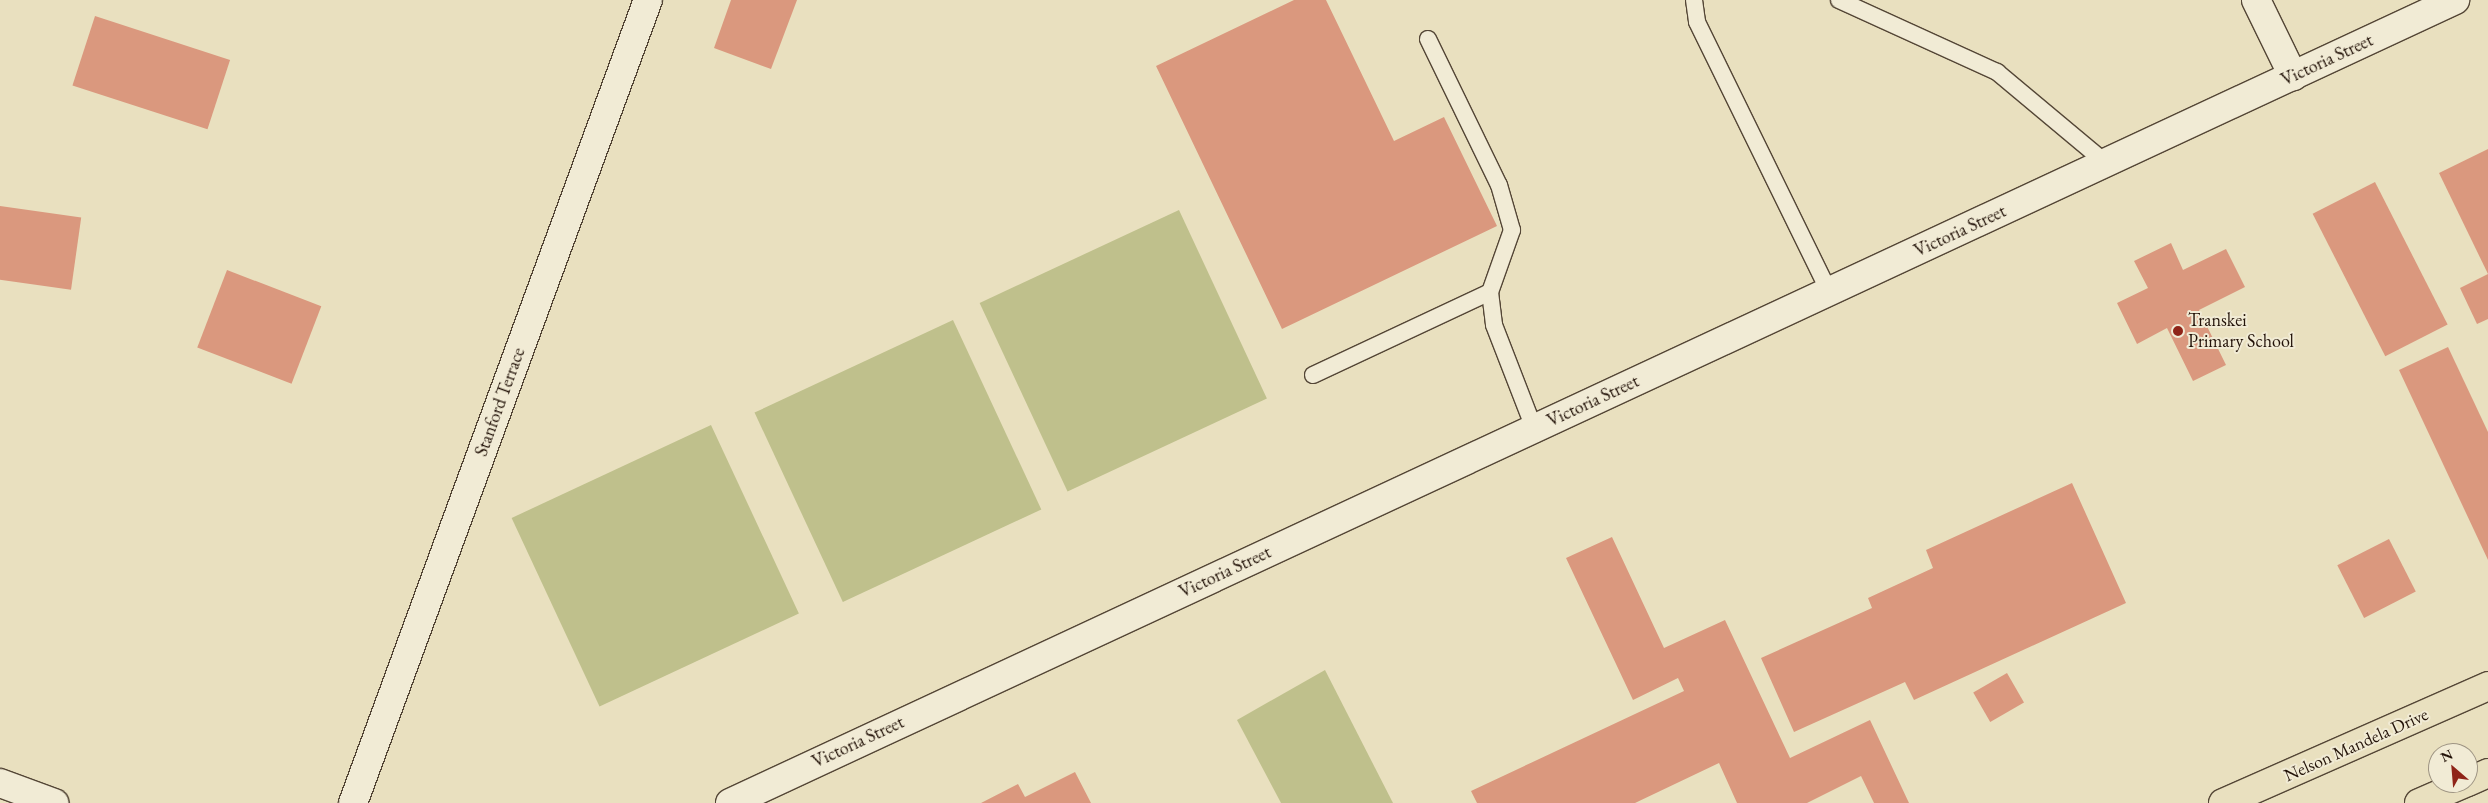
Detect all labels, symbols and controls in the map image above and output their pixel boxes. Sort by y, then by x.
street label: Victoria Street [2278,29,2376,91]
street label: Victoria Street [1911,200,2009,262]
place label: Transkei Primary School [2188,310,2294,352]
marker: Transkei Primary School [2172,325,2184,337]
street label: Stanford Terrace [470,345,530,459]
street label: Victoria Street [1544,370,1642,432]
street label: Victoria Street [1176,541,1274,603]
street label: Nelson Mandela Drive [2281,703,2431,787]
street label: Victoria Street [809,711,907,773]
north arrow [2428,743,2478,793]
text: N [2438,745,2456,766]

